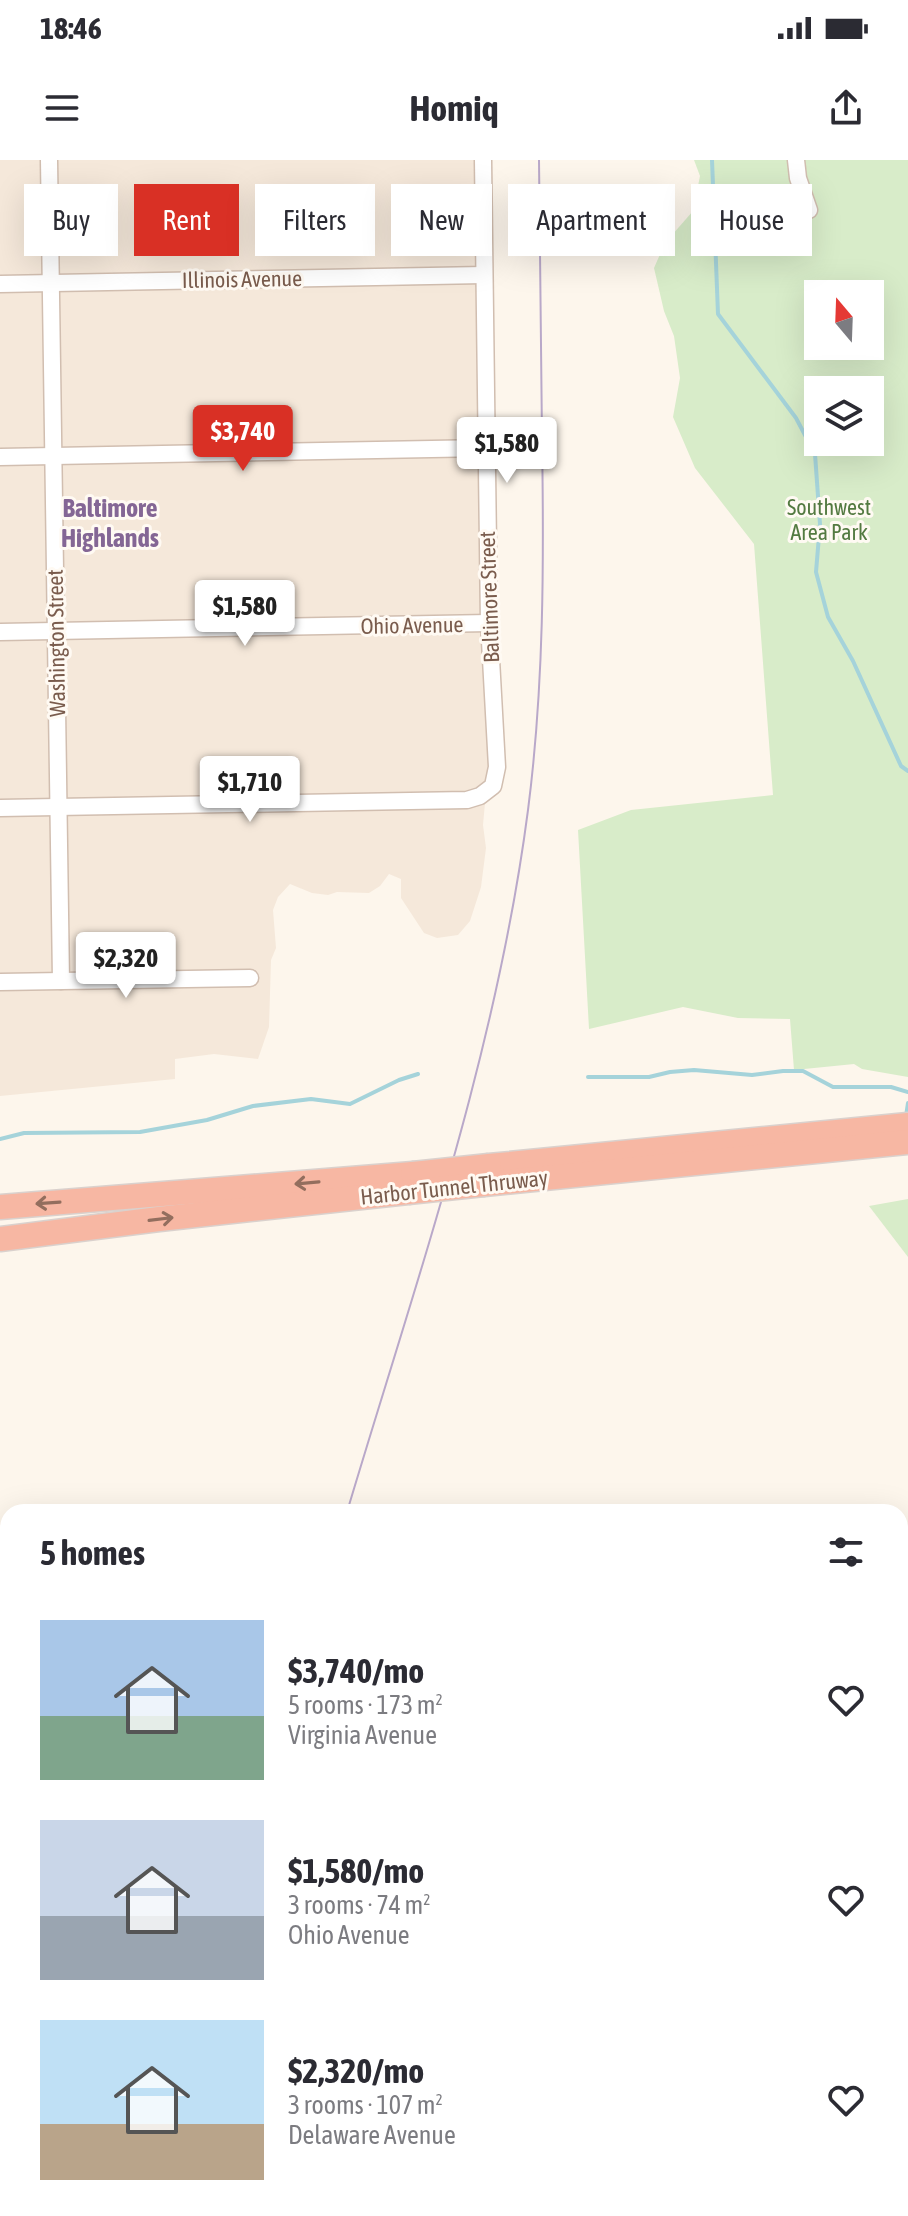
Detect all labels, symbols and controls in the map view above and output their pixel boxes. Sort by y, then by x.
text: 18:46 [40,11,102,45]
icon: menu [40,86,84,130]
icon: share [824,86,868,130]
text: Homiq [409,87,499,129]
chip: Buy [24,184,118,256]
chip: Rent [134,184,239,256]
chip: Filters [255,184,375,256]
chip: New [391,184,492,256]
chip: Apartment [508,184,675,256]
chip: House [691,184,812,256]
street label: Illinois Avenue [182,265,302,293]
north arrow [804,280,884,360]
map controls [804,280,884,456]
button: layers [804,376,884,456]
pin: $3,740 [178,405,308,473]
text: $3,740 [211,416,275,446]
pin: $1,580 [442,417,572,485]
text: $1,580 [475,428,539,458]
district label: Baltimore Highlands [61,493,159,553]
park label: Southwest Area Park [787,494,871,545]
street label: Baltimore Street [474,531,504,663]
street label: Washington Street [42,569,70,717]
pin: $1,580 [180,580,310,648]
text: $1,580 [213,591,277,621]
street label: Ohio Avenue [360,611,464,639]
pin: $1,710 [185,756,315,824]
text: $1,710 [218,767,282,797]
pin: $2,320 [61,932,191,1000]
text: $2,320 [94,943,158,973]
street label: Harbor Tunnel Thruway [359,1164,549,1210]
one-way arrow [295,1176,321,1191]
one-way arrow [35,1196,62,1211]
one-way arrow [147,1211,174,1226]
icon: filters [824,1530,868,1574]
text: 5 homes [40,1533,145,1572]
text: $3,740/mo [288,1651,424,1690]
icon: home [104,1652,200,1748]
icon: heart [824,1678,868,1722]
text: 5 rooms · 173 m² [288,1690,443,1720]
text: Virginia Avenue [288,1720,437,1750]
text: $1,580/mo [288,1851,424,1890]
icon: home [104,1852,200,1948]
icon: heart [824,1878,868,1922]
text: 3 rooms · 74 m² [288,1890,430,1920]
text: Ohio Avenue [288,1920,410,1950]
text: $2,320/mo [288,2051,424,2090]
icon: home [104,2052,200,2148]
icon: heart [824,2078,868,2122]
text: 3 rooms · 107 m² [288,2090,443,2120]
text: Delaware Avenue [288,2120,456,2150]

